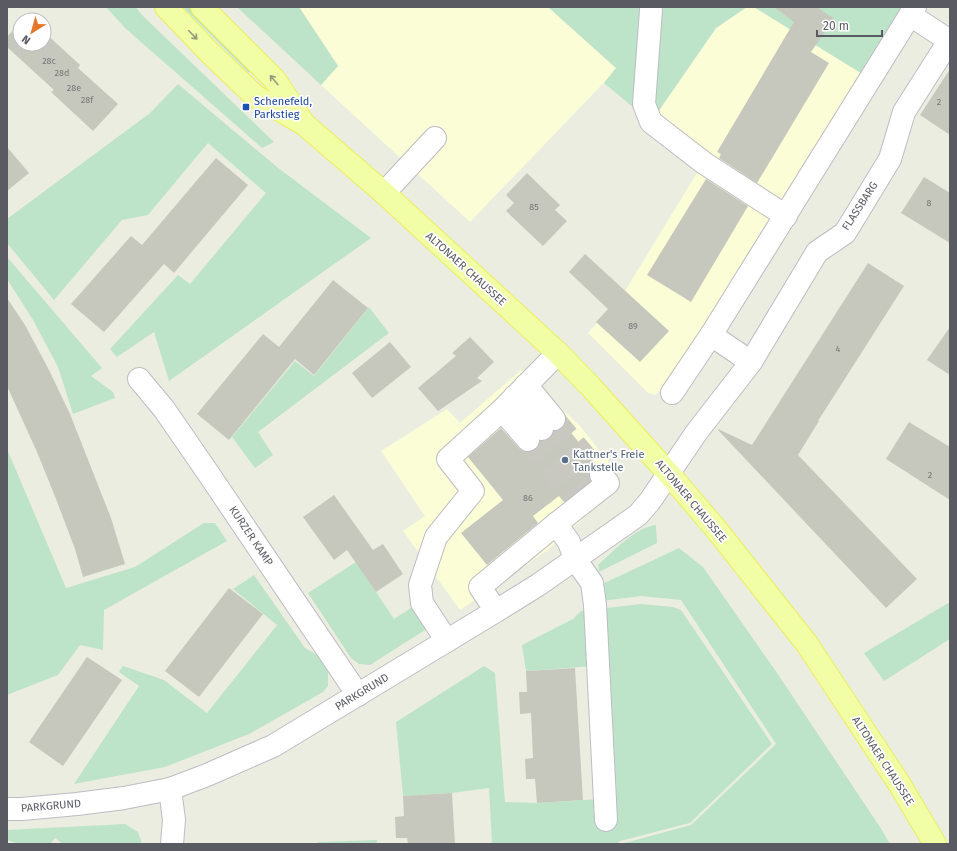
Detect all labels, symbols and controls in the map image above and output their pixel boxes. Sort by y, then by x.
north arrow [12,12,52,52]
scale bar [817,12,882,38]
text: 20 m [823,19,849,33]
one-way arrow [188,30,198,40]
text: N [19,32,33,47]
house number: 28c [42,56,57,66]
house number: 28d [55,68,69,78]
one-way arrow [270,74,279,85]
house number: 28e [67,83,81,93]
house number: 28f [81,95,94,105]
place label: Schenefeld, Parkstieg [254,95,312,121]
house number: 2 [937,97,941,107]
marker: Schenefeld, Parkstieg [241,102,251,112]
street label: FLASSBARG [839,179,881,233]
house number: 8 [927,198,932,208]
house number: 85 [529,202,539,212]
street label: ALTONAER CHAUSSEE [423,229,509,309]
house number: 89 [628,321,638,331]
house number: 4 [836,344,841,354]
place label: Kattner's Freie Tankstelle [573,448,644,474]
marker: Kattner's Freie Tankstelle [560,455,570,465]
street label: ALTONAER CHAUSSEE [653,457,729,545]
house number: 2 [928,470,932,480]
house number: 86 [523,493,533,503]
street label: KURZER KAMP [226,504,276,569]
street label: PARKGRUND [333,671,391,713]
street label: ALTONAER CHAUSSEE [849,714,917,808]
street label: PARKGRUND [20,797,82,815]

